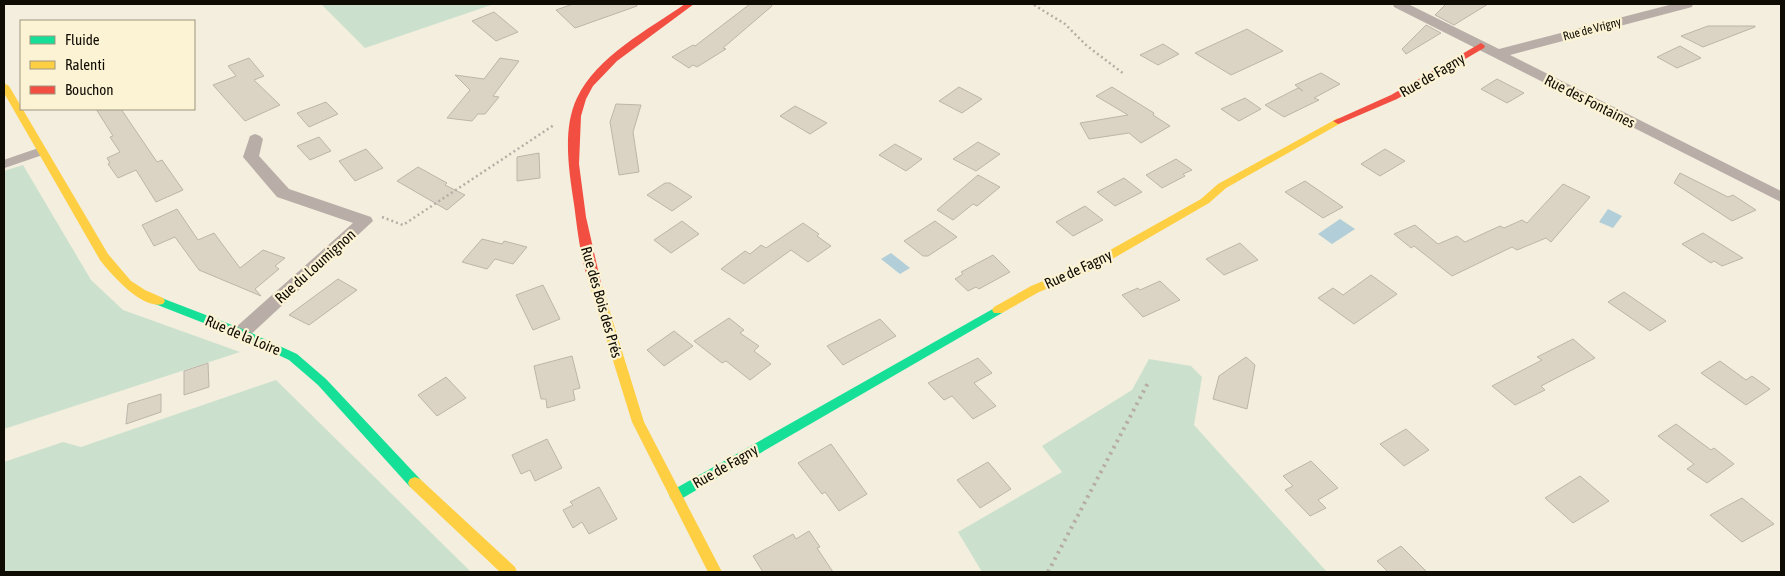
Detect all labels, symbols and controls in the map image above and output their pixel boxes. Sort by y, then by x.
street label: Rue de Vrigny [1561,14,1623,43]
legend [20,20,195,110]
text: Fluide [65,31,100,48]
street label: Rue de Fagny [1396,50,1468,100]
text: Ralenti [65,56,105,73]
street label: Rue des Fontaines [1542,71,1638,131]
text: Bouchon [65,81,114,98]
street label: Rue du Loumignon [271,225,359,307]
street label: Rue des Bois des Prés [578,244,626,360]
street label: Rue de Fagny [1042,246,1114,292]
street label: Rue de la Loire [203,312,283,359]
street label: Rue de Fagny [689,441,761,491]

